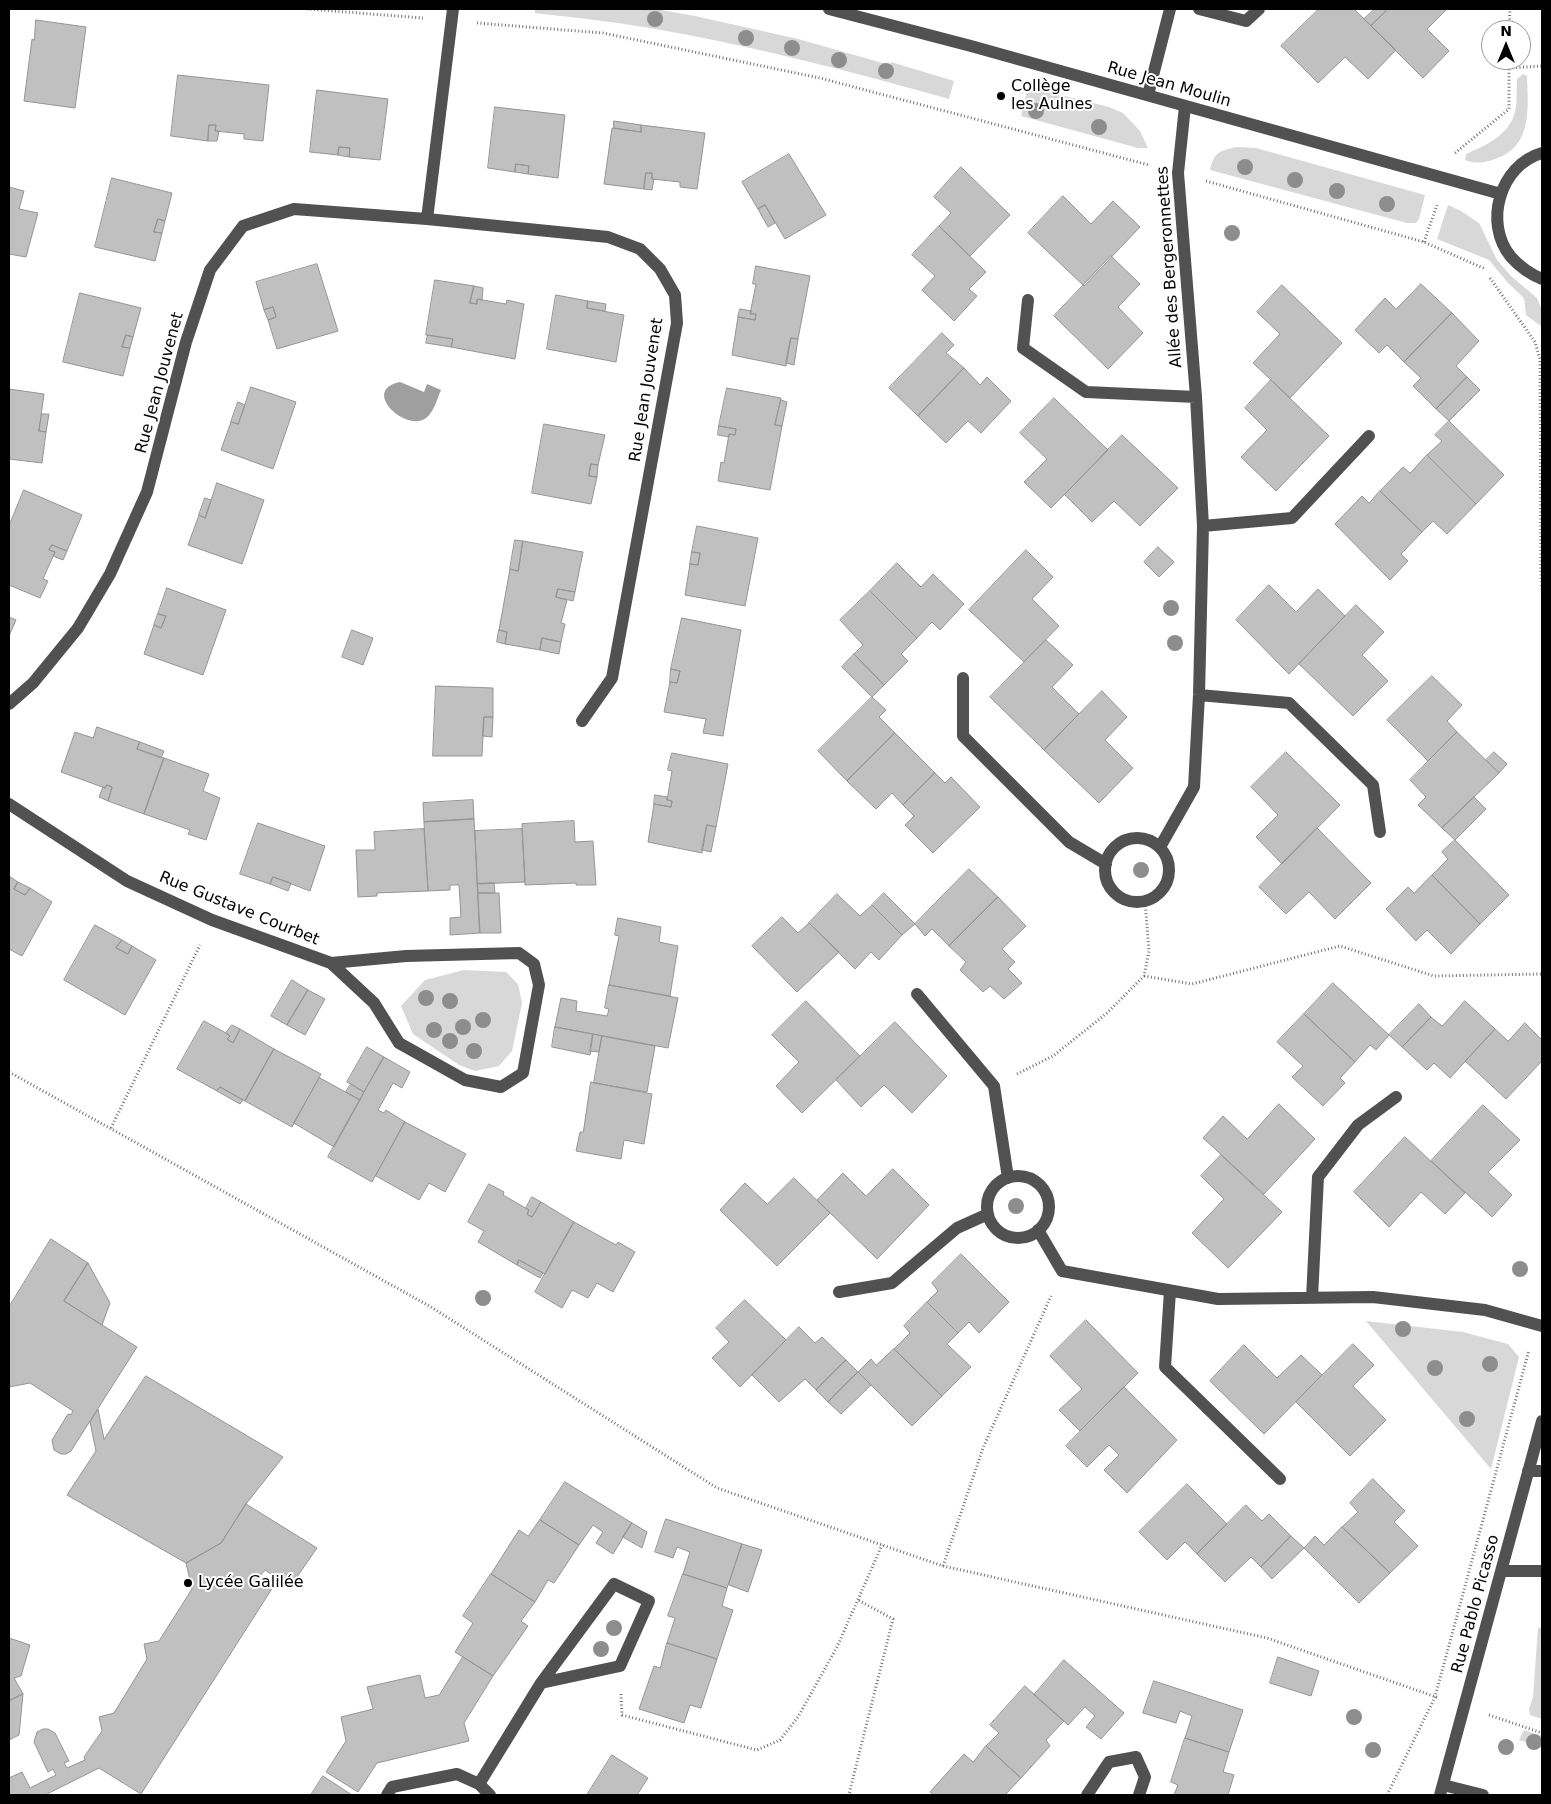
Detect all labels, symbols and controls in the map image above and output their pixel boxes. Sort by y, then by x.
north arrow [1481,20,1531,70]
text: N [1500,23,1512,39]
street label: Rue Jean Moulin [1105,58,1233,112]
place label: Collège les Aulnes [1011,77,1093,115]
marker: Collège les Aulnes [995,90,1007,102]
street label: Allée des Bergeronnettes [1153,166,1187,368]
street label: Rue Jean Jouvenet [132,310,188,456]
street label: Rue Jean Jouvenet [626,317,668,463]
street label: Rue Gustave Courbet [156,868,322,950]
street label: Rue Pablo Picasso [1448,1533,1504,1675]
place label: Lycée Galilée [198,1573,304,1593]
marker: Lycée Galilée [182,1577,194,1589]

